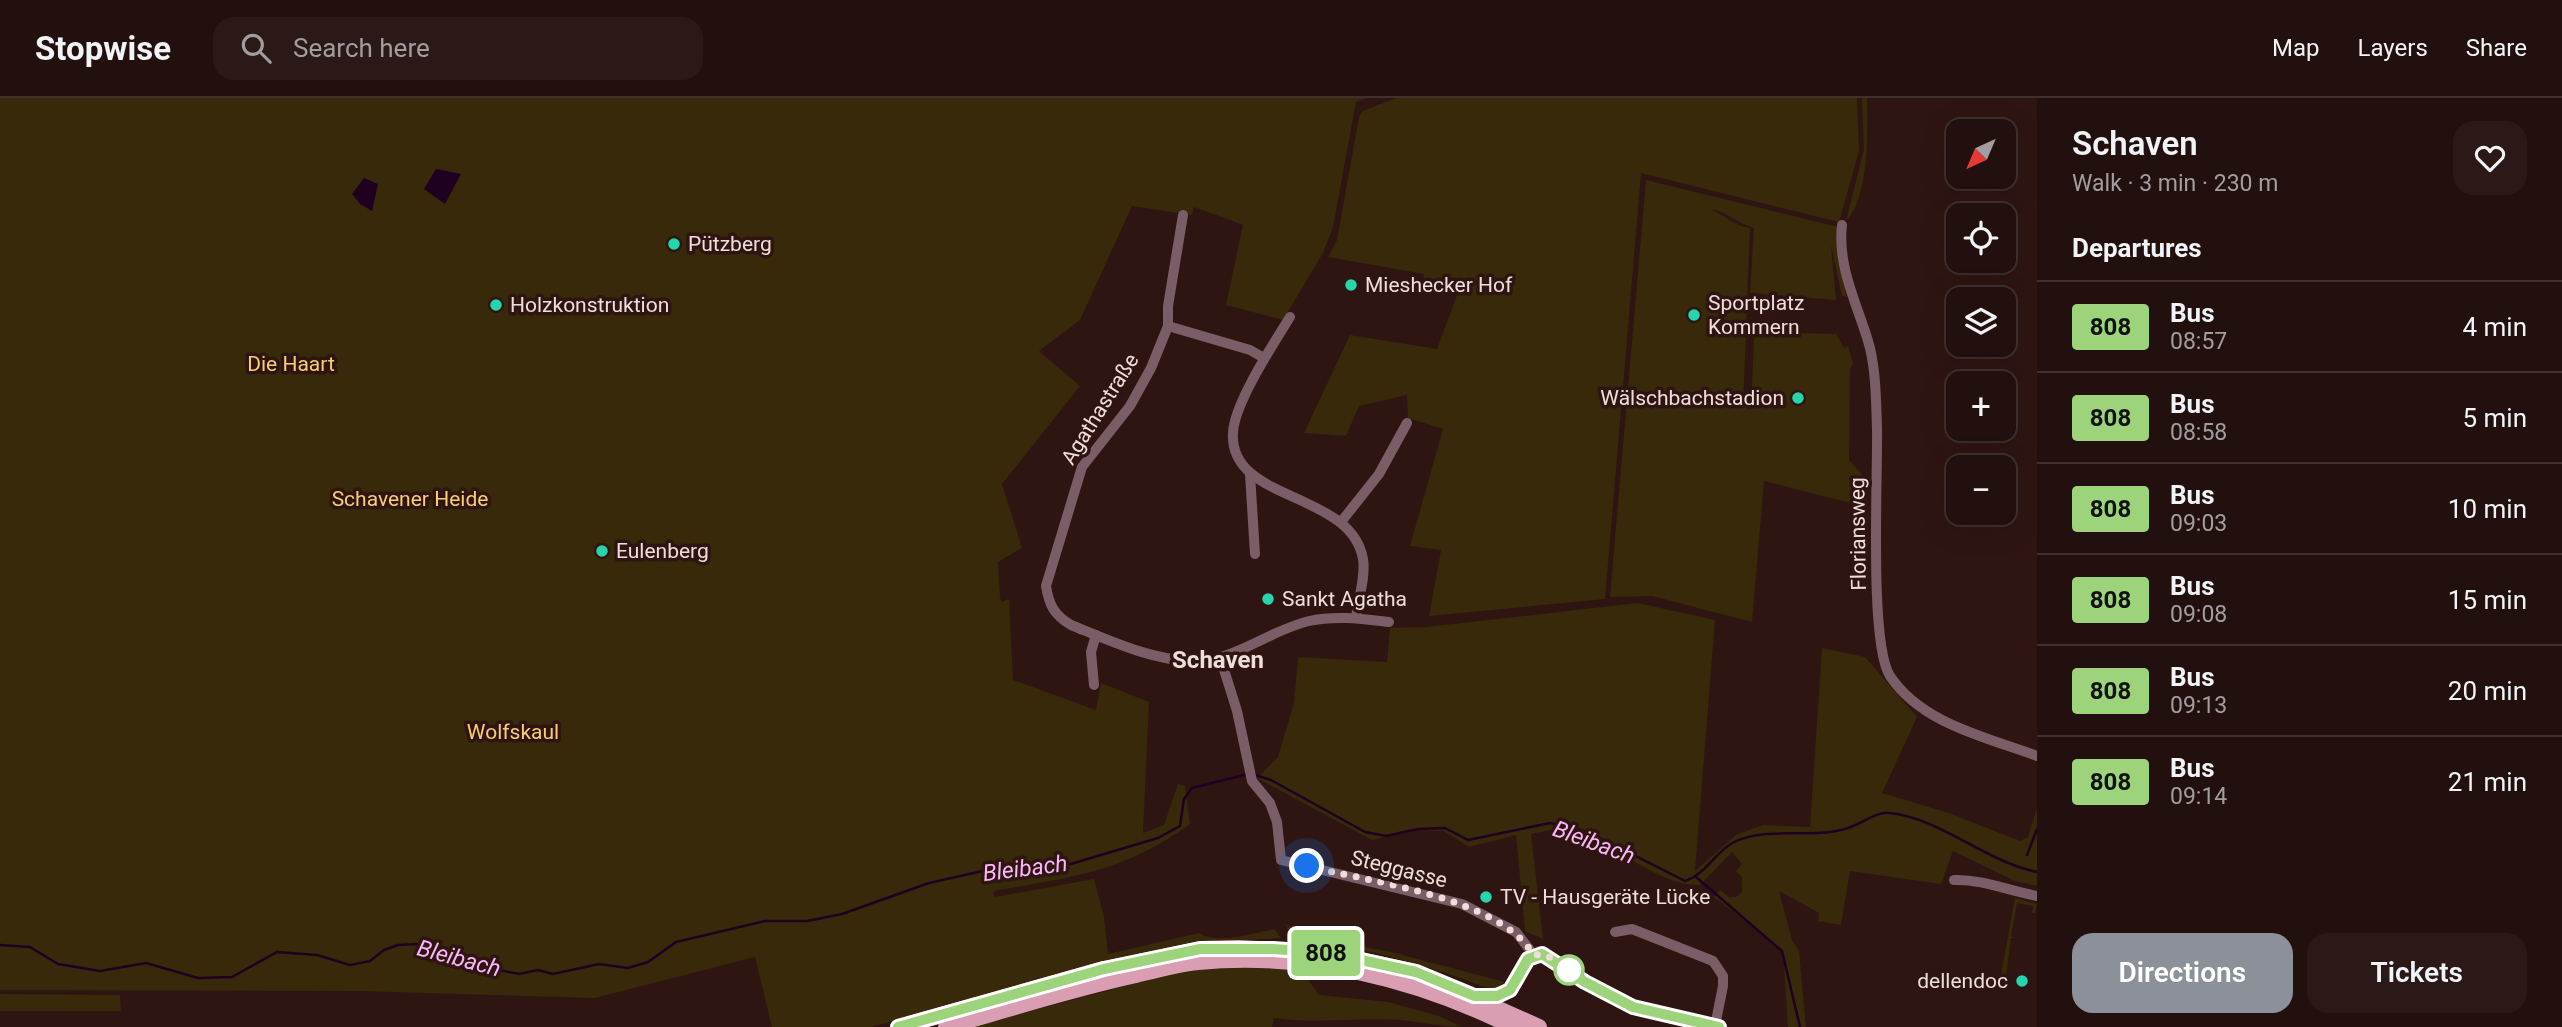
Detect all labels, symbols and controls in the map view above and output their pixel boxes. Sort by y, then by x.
search box [213,17,703,80]
text: Stopwise [35,29,171,68]
icon: search [237,29,275,67]
text: Search here [293,33,430,63]
text: Map [2272,34,2320,62]
text: Layers [2358,34,2428,62]
text: Share [2466,34,2527,62]
north arrow [1946,119,2016,189]
map controls [1946,119,2016,525]
button: heart [2453,121,2527,195]
text: Schaven [2072,124,2198,163]
text: Walk · 3 min · 230 m [2072,170,2278,197]
button: locate [1946,203,2016,273]
place label: Pützberg [688,232,772,256]
text: Departures [2072,233,2202,263]
marker: Pützberg [666,236,682,252]
place label: Mieshecker Hof [1365,273,1513,297]
marker: Mieshecker Hof [1343,277,1359,293]
button: layers [1946,287,2016,357]
place label: Sportplatz Kommern [1708,291,1804,339]
place label: Holzkonstruktion [510,293,669,317]
marker: Holzkonstruktion [488,297,504,313]
text: Bus [2170,298,2215,328]
marker: Sportplatz Kommern [1686,307,1702,323]
text: 4 min [2462,312,2527,342]
text: 808 [2090,313,2131,341]
text: 08:57 [2170,328,2227,355]
street label: Agathastraße [1056,349,1144,469]
park label: Die Haart [247,352,335,376]
button: + [1946,371,2016,441]
place label: Wälschbachstadion [1600,386,1784,410]
text: Bus [2170,389,2215,419]
marker: Wälschbachstadion [1790,390,1806,406]
text: 5 min [2462,403,2527,433]
text: 808 [2090,404,2131,432]
text: 08:58 [2170,419,2227,446]
button: − [1946,455,2016,525]
street label: Floriansweg [1845,477,1871,591]
text: Bus [2170,480,2215,510]
park label: Schavener Heide [332,487,488,511]
text: 10 min [2448,494,2527,524]
text: 808 [2090,495,2131,523]
text: 09:03 [2170,510,2227,537]
place label: Eulenberg [616,539,709,563]
marker: Eulenberg [594,543,610,559]
text: Bus [2170,571,2215,601]
text: 15 min [2448,585,2527,615]
text: 808 [2090,586,2131,614]
place label: Sankt Agatha [1282,587,1407,611]
marker: Sankt Agatha [1260,591,1276,607]
text: 09:08 [2170,601,2227,628]
district label: Schaven [1172,646,1264,674]
text: Bus [2170,662,2215,692]
text: 20 min [2448,676,2527,706]
text: 808 [2090,677,2131,705]
text: 09:13 [2170,692,2227,719]
park label: Wolfskaul [467,720,559,744]
text: Bus [2170,753,2215,783]
text: 21 min [2448,767,2527,797]
text: 808 [2090,768,2131,796]
text: 09:14 [2170,783,2227,810]
water label: Bleibach [1549,815,1638,870]
street label: Steggasse [1348,845,1450,893]
your location [1289,848,1324,883]
water label: Bleibach [981,850,1069,887]
place label: TV - Hausgeräte Lücke [1500,885,1710,909]
marker: TV - Hausgeräte Lücke [1478,889,1494,905]
line badge: 808 [1286,930,1366,976]
button: Directions [2072,933,2293,1013]
button: Tickets [2307,933,2527,1013]
water label: Bleibach [414,934,504,983]
text: 808 [1305,939,1347,967]
unlabelled marker [1554,955,1584,985]
place label: dellendoc [1917,969,2008,993]
marker: dellendoc [2014,973,2030,989]

